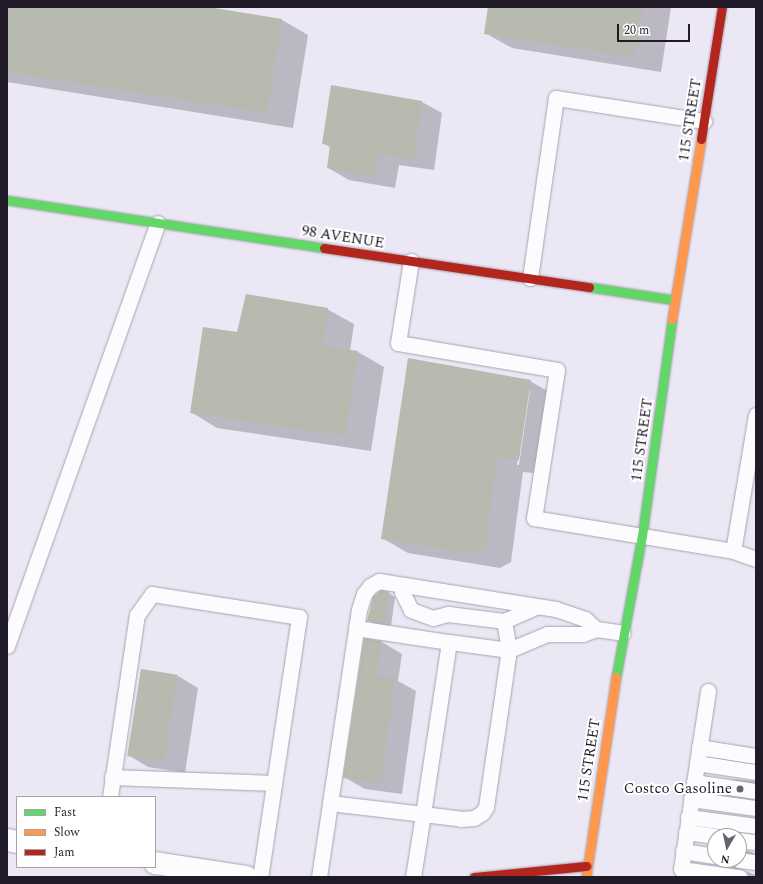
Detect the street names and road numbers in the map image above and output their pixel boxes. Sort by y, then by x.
street label: 115 STREET [675,77,705,163]
street label: 98 AVENUE [300,222,386,252]
street label: 115 STREET [627,397,657,483]
street label: 115 STREET [574,717,604,803]

